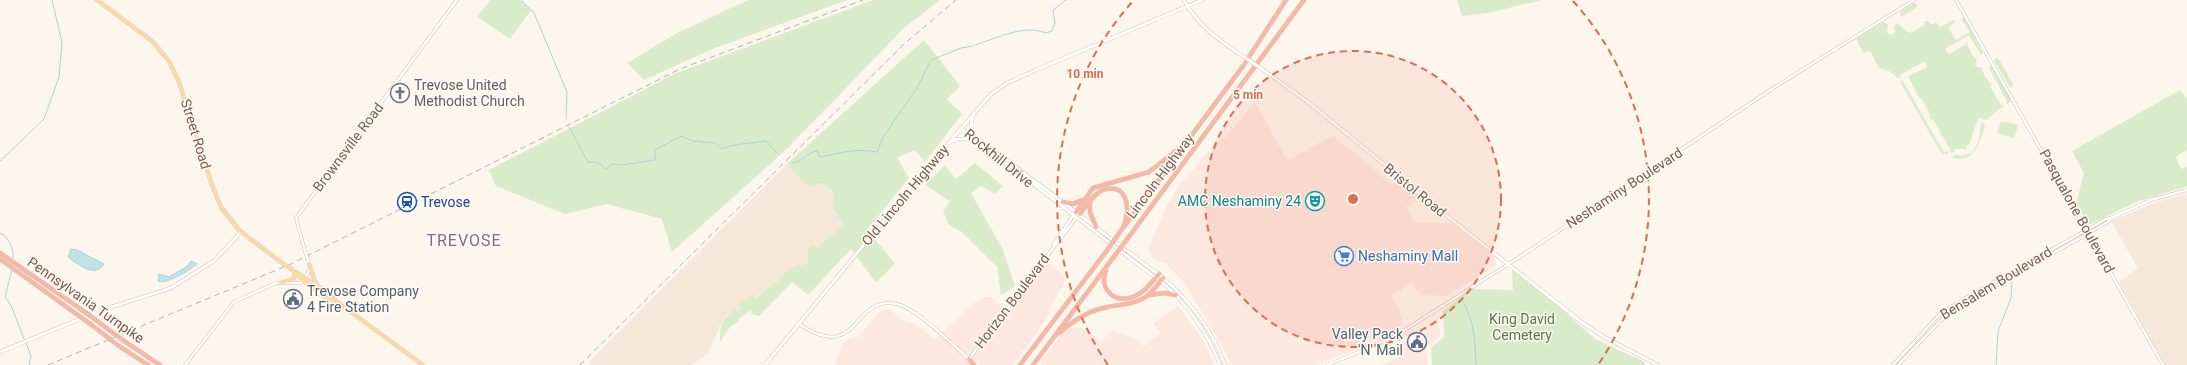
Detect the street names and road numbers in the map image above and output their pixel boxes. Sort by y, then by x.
street label: Street Road [178,97,214,171]
street label: Brownsville Road [309,100,387,194]
street label: Rockhill Drive [961,125,1037,191]
street label: Lincoln Highway [1123,130,1197,222]
street label: Old Lincoln Highway [858,141,952,249]
street label: Neshaminy Boulevard [1563,144,1685,232]
street label: Pasqualone Boulevard [2036,146,2118,276]
street label: Bristol Road [1381,160,1449,220]
street label: Bensalem Boulevard [1937,243,2055,323]
street label: Horizon Boulevard [971,251,1053,351]
street label: Pennsylvania Turnpike [25,254,147,346]

